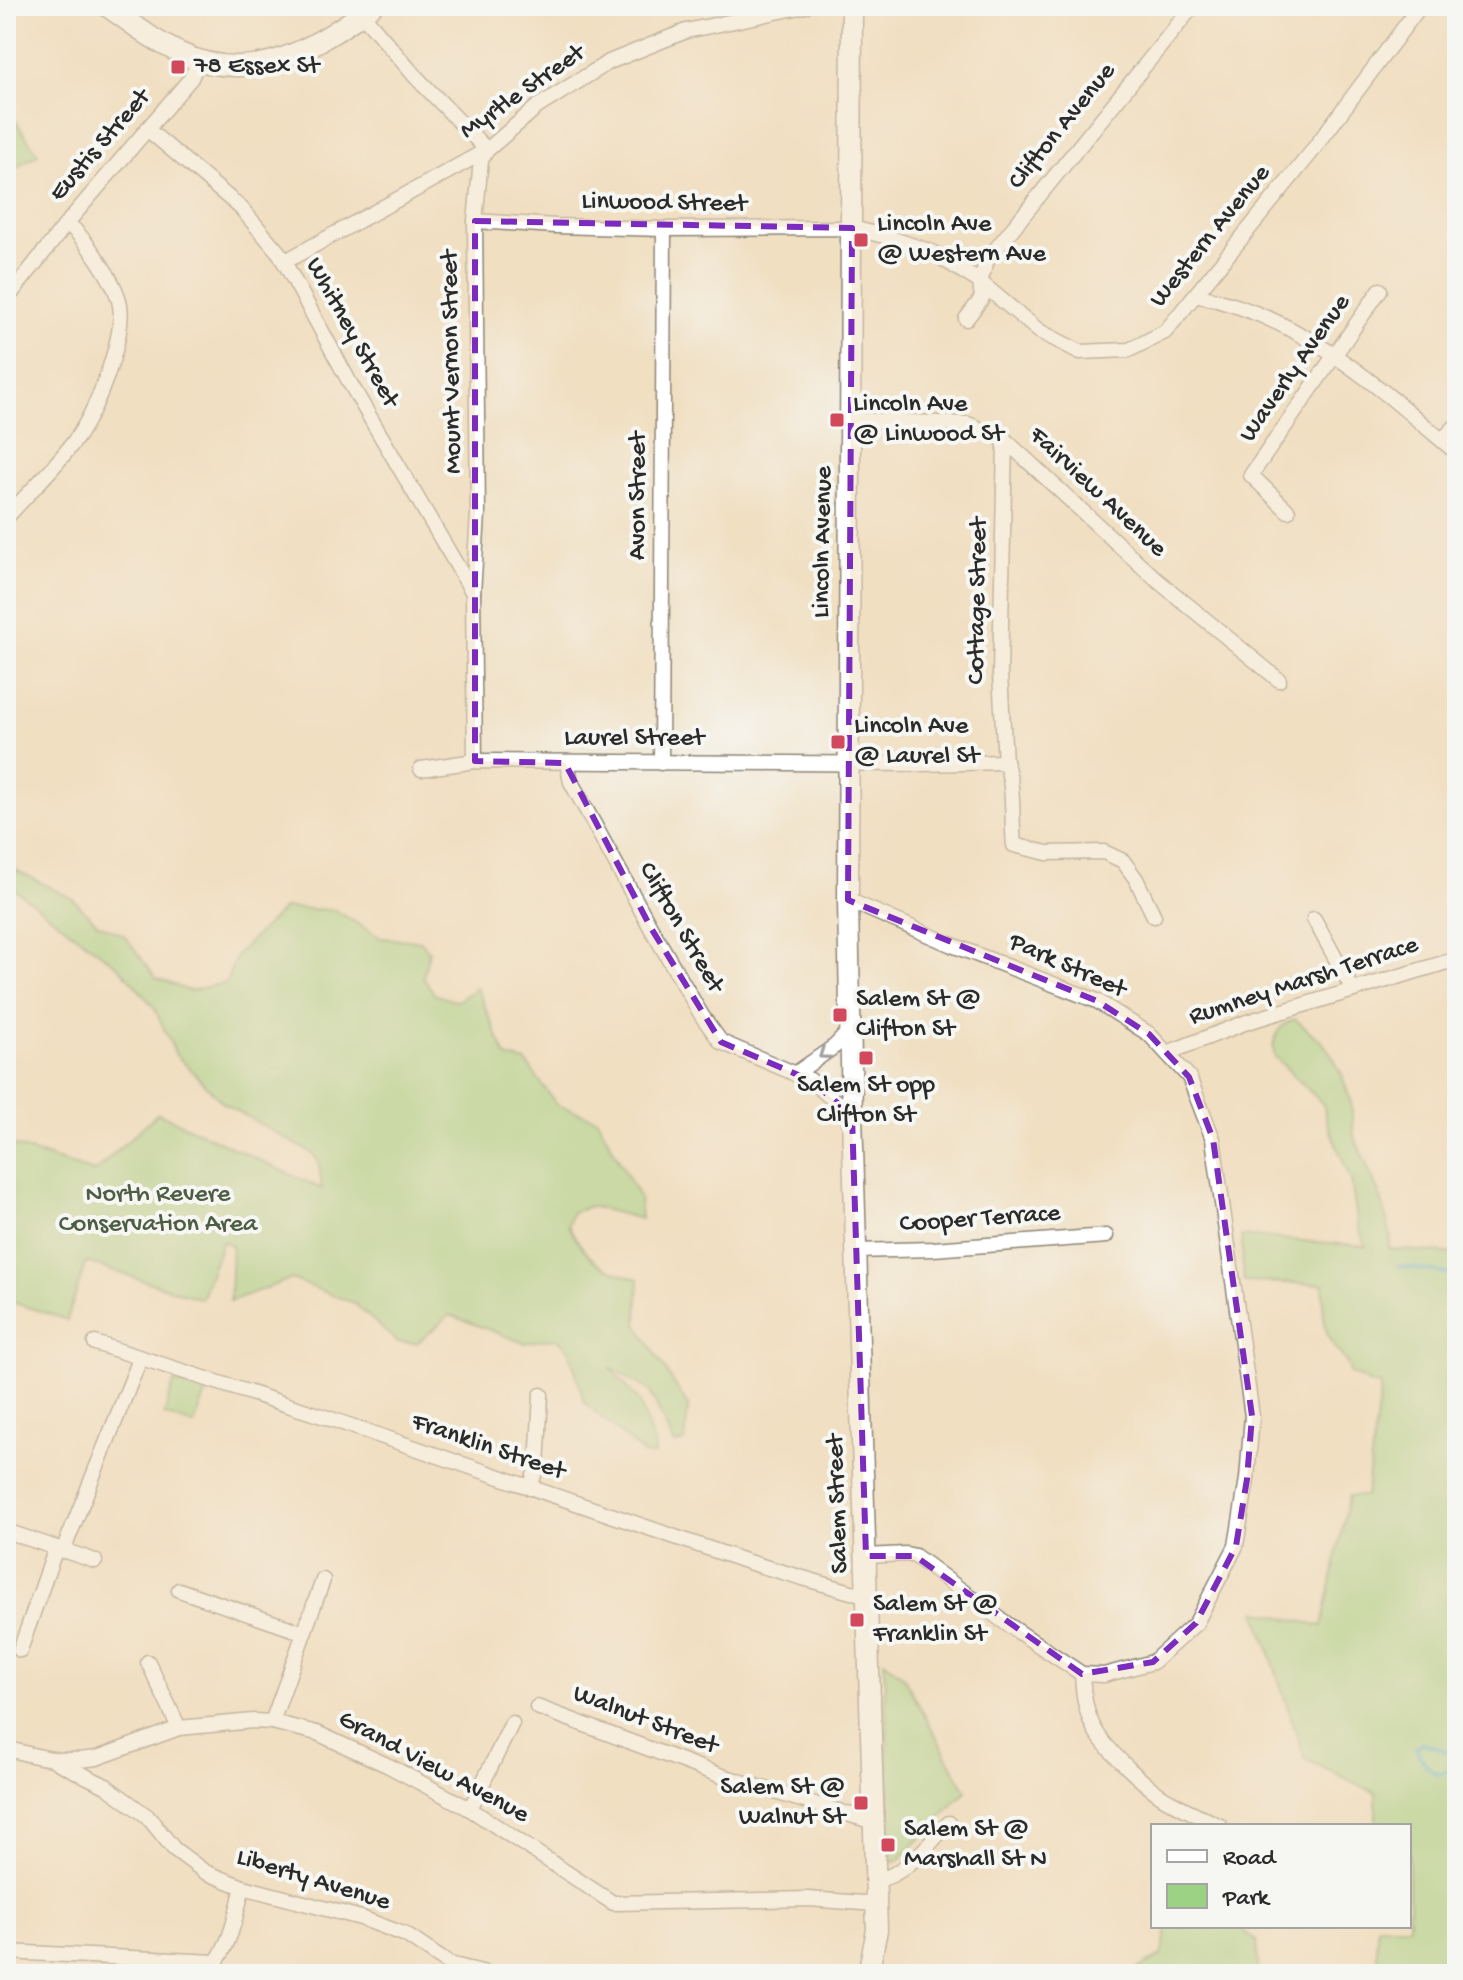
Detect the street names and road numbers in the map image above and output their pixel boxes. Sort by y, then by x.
street label: Myrtle Street [455,37,593,147]
street label: Clifton Avenue [1002,57,1124,197]
street label: Eustis Street [44,81,160,209]
street label: Western Avenue [1144,159,1278,315]
street label: Linwood Street [581,187,749,221]
street label: Mount Vernon Street [436,248,470,474]
street label: Whitney Street [297,253,406,415]
street label: Waverly Avenue [1234,289,1359,449]
street label: Fairview Avenue [1021,420,1173,565]
street label: Avon Street [624,430,655,560]
street label: Lincoln Avenue [807,465,841,618]
street label: Cottage Street [962,515,996,685]
street label: Laurel Street [564,724,706,755]
street label: Clifton Street [630,857,731,1001]
street label: Park Street [1003,927,1133,1008]
street label: Rumney Marsh Terrace [1186,930,1423,1034]
street label: Cooper Terrace [899,1199,1062,1241]
street label: Franklin Street [406,1407,571,1489]
street label: Salem Street [821,1431,857,1574]
street label: Walnut Street [568,1679,724,1764]
street label: Grand View Avenue [332,1705,534,1832]
street label: Liberty Avenue [232,1843,394,1919]

